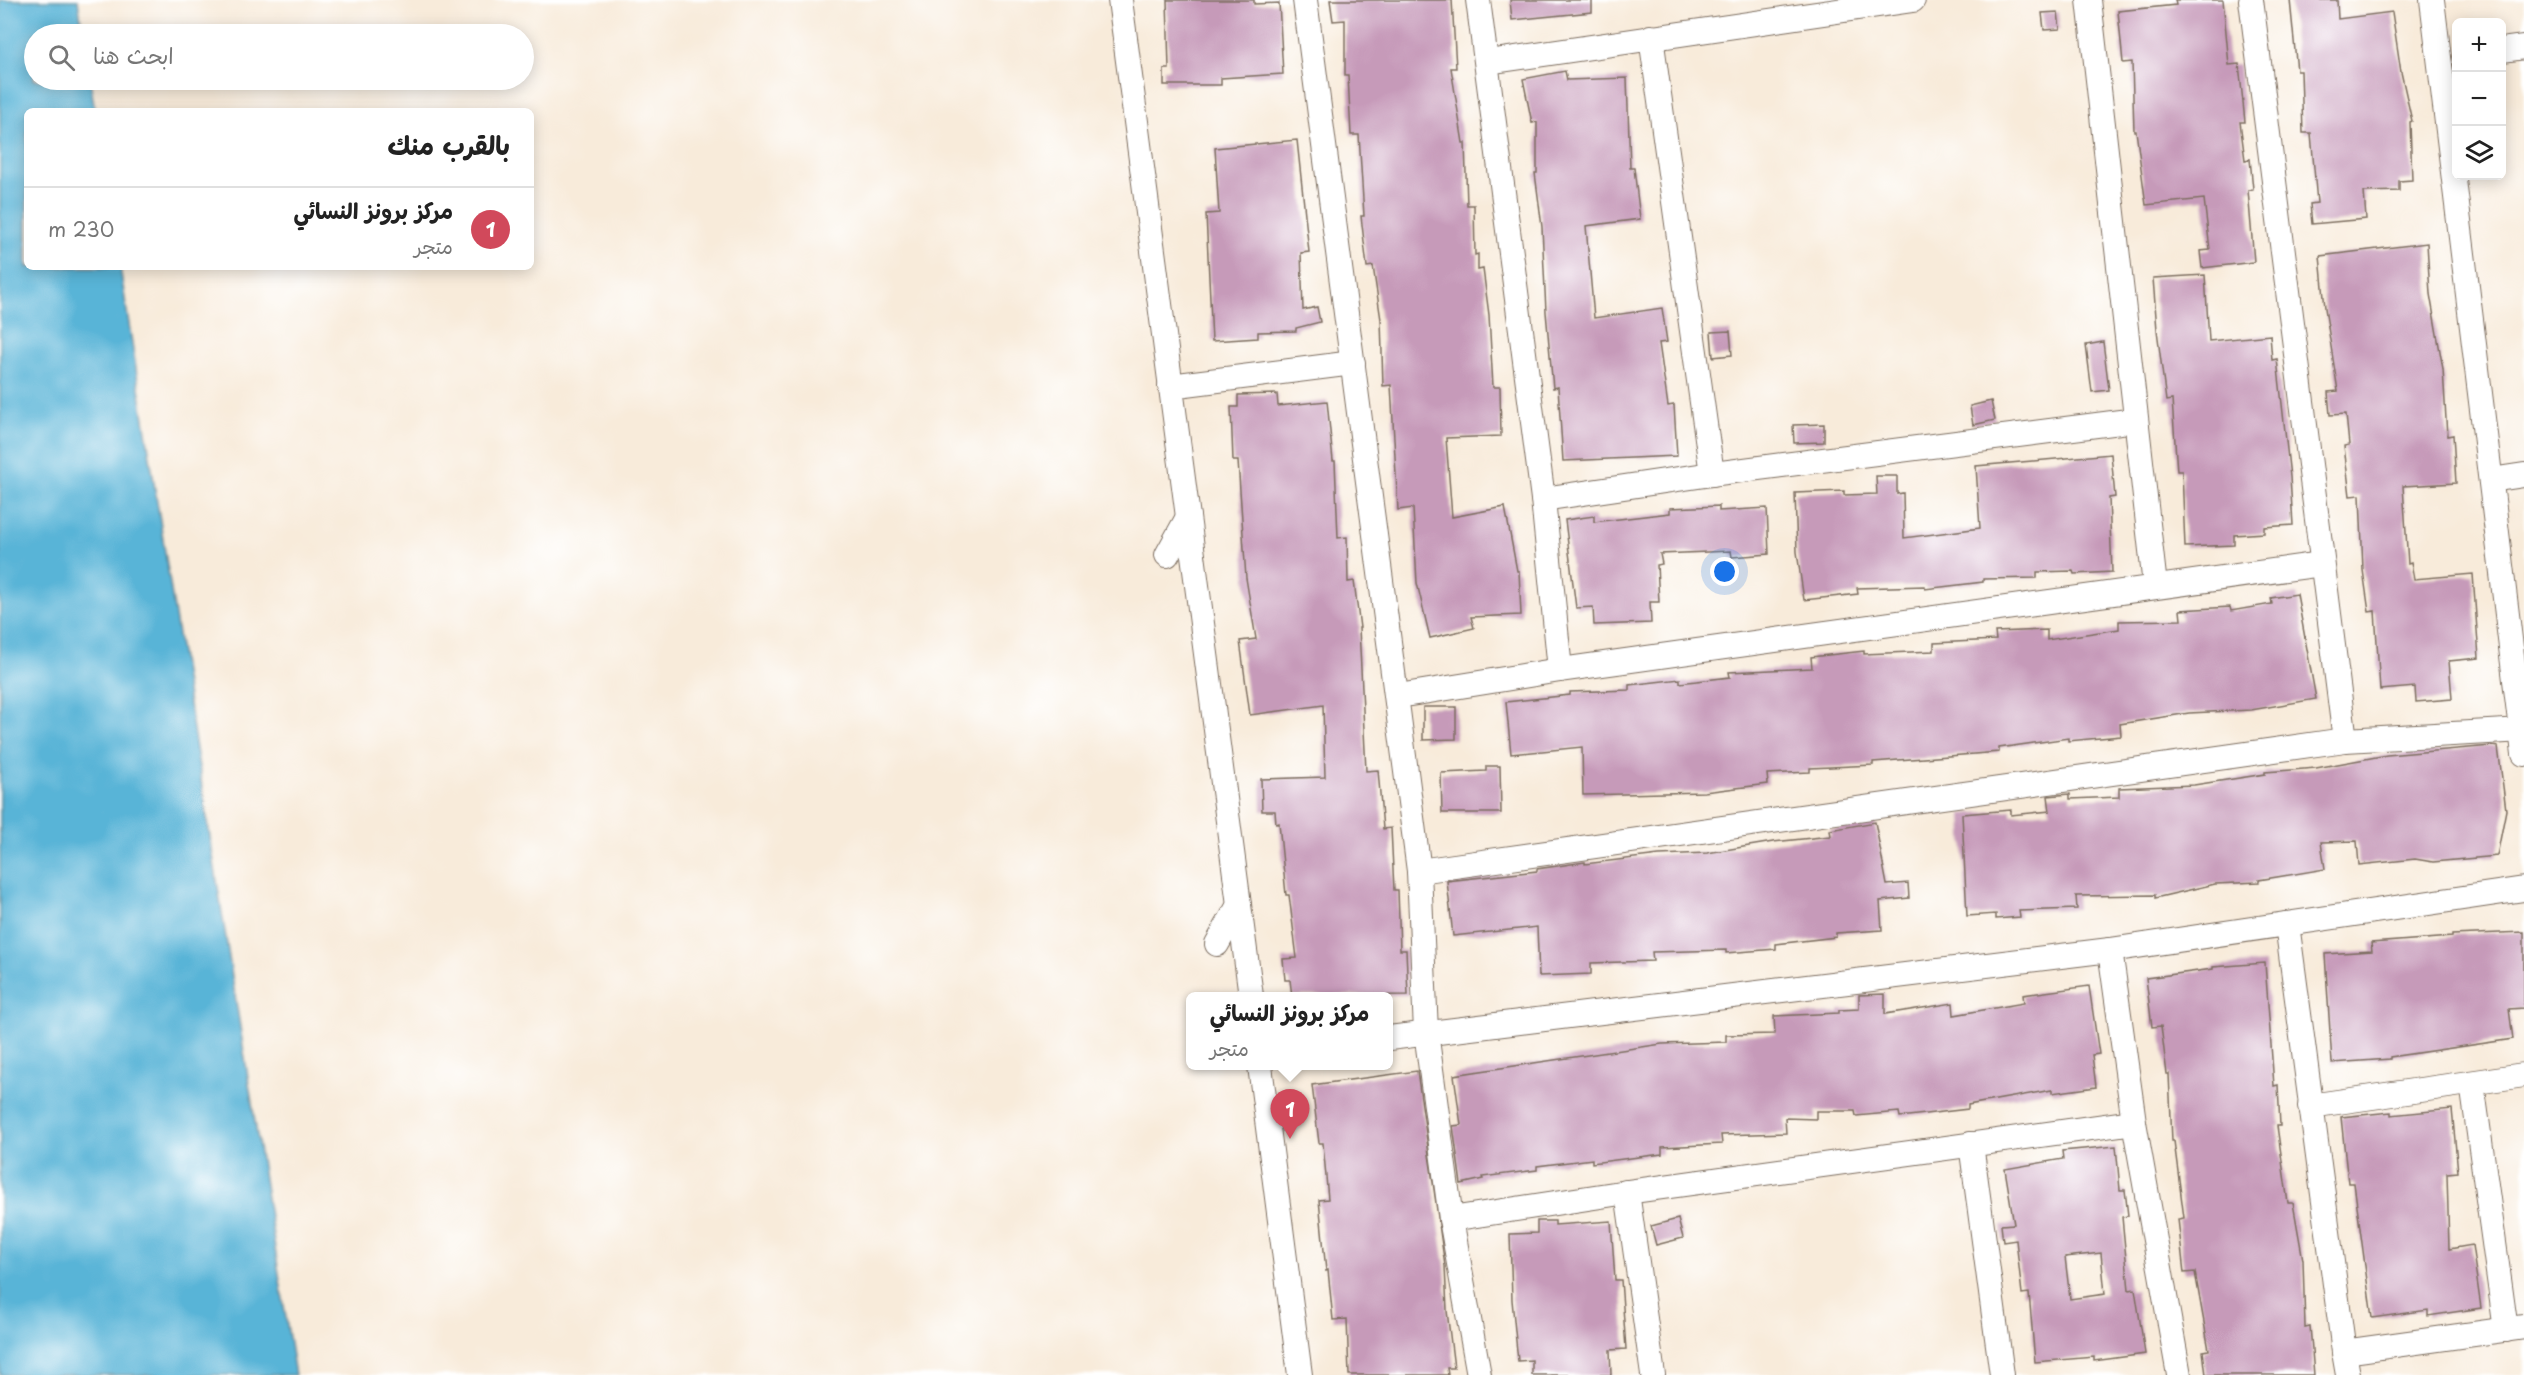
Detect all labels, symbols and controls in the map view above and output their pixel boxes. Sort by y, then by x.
map controls [2452,18,2506,180]
button: + [2452,18,2506,72]
search box [24,24,534,90]
text: ابحث هنا [93,38,174,71]
icon: search [45,41,78,74]
button: − [2452,72,2506,126]
text: بالقرب منك [388,125,510,164]
button: layers [2452,126,2506,180]
text: مركز برونز النسائي [293,193,453,226]
text: 230 m [48,214,114,244]
text: 1 [486,214,495,244]
text: متجر [414,231,453,261]
your location [1710,557,1739,586]
popup [1186,992,1393,1070]
text: مركز برونز النسائي [1210,995,1369,1028]
text: متجر [1210,1033,1249,1063]
pin: 1 [1270,1090,1310,1139]

